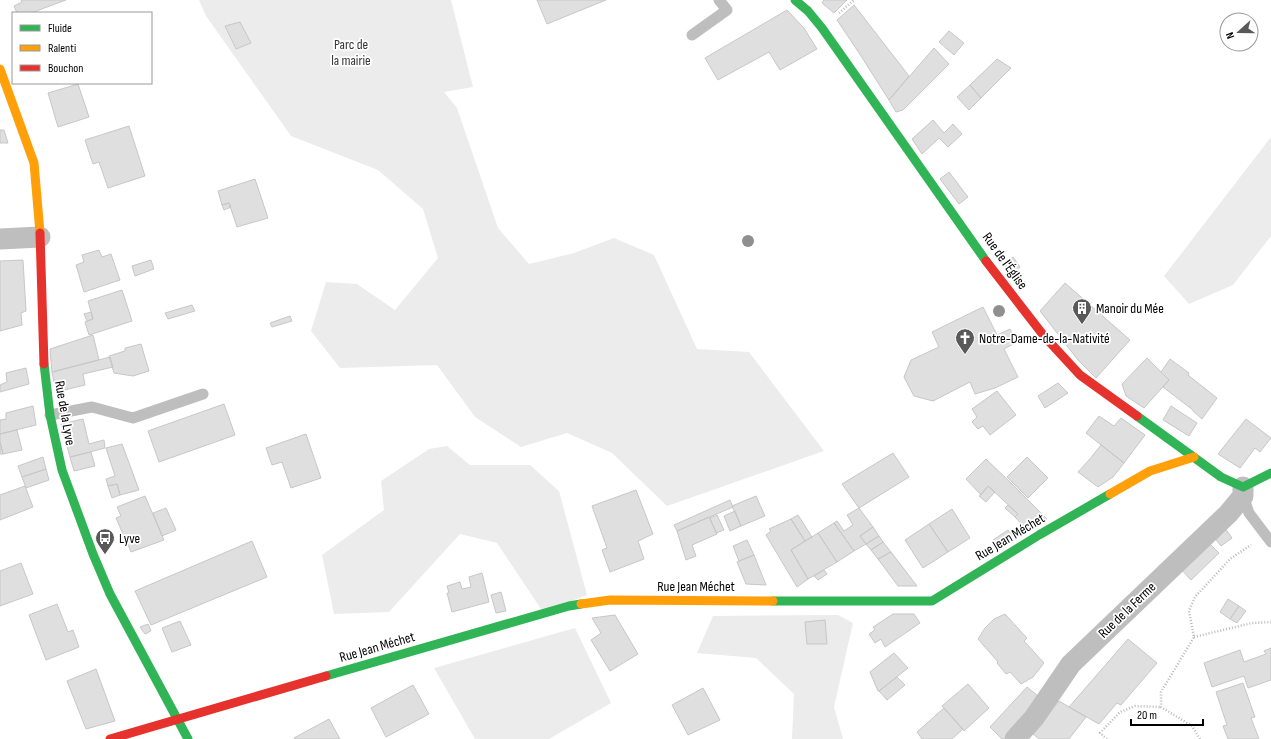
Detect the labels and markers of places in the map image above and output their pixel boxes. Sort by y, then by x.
building icon: Manoir du Mée [1071,297,1093,325]
place label: Manoir du Mée [1096,300,1164,317]
church icon: Notre-Dame-de-la-Nativité [954,327,976,355]
place label: Notre-Dame-de-la-Nativité [979,330,1110,347]
bus stop icon: Lyve [94,527,116,555]
place label: Lyve [119,530,140,547]

